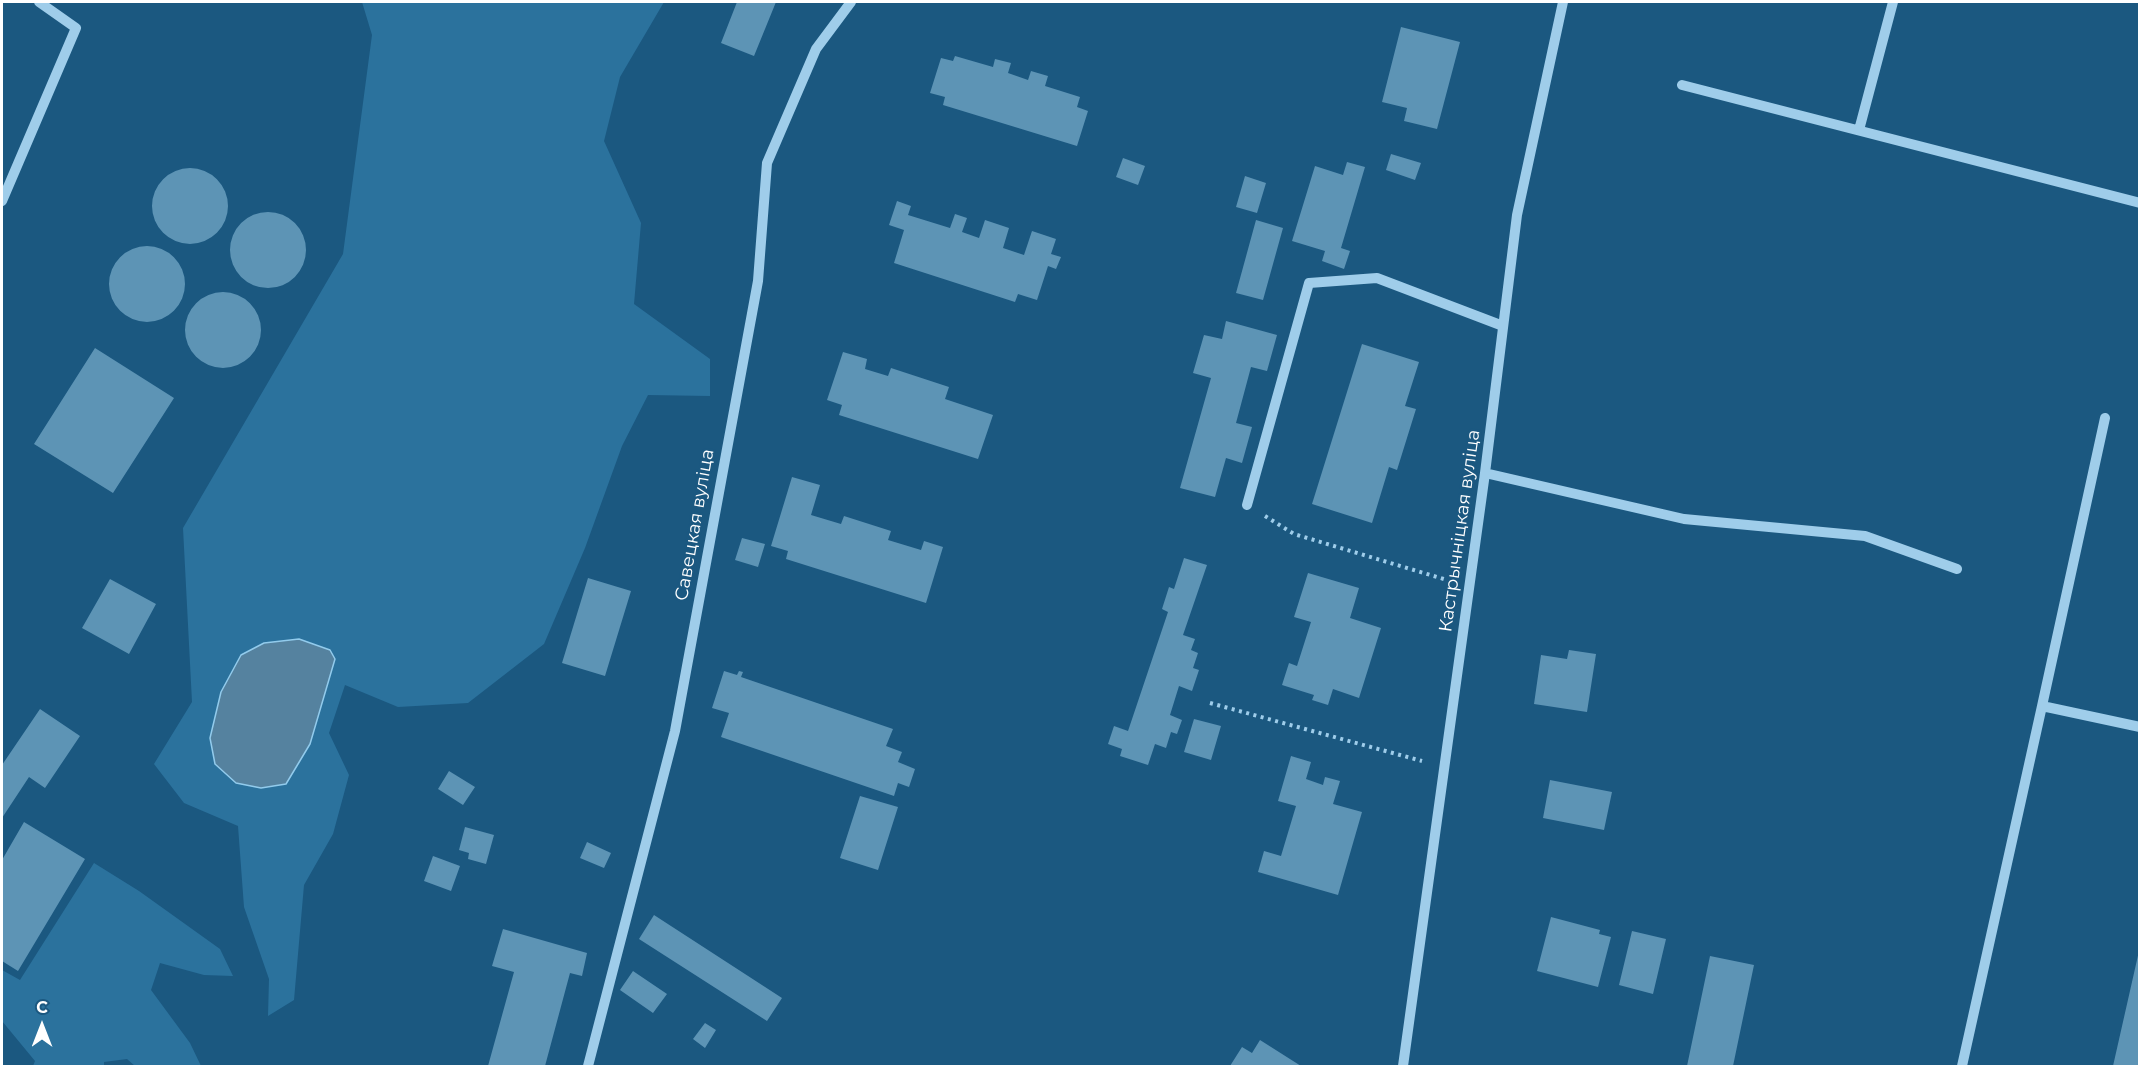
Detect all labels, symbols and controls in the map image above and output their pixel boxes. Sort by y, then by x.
street label: Кастрычніцкая вуліца [1435,428,1485,634]
street label: Савецкая вуліца [671,447,719,603]
north arrow [12,996,72,1056]
text: С [36,998,48,1017]

